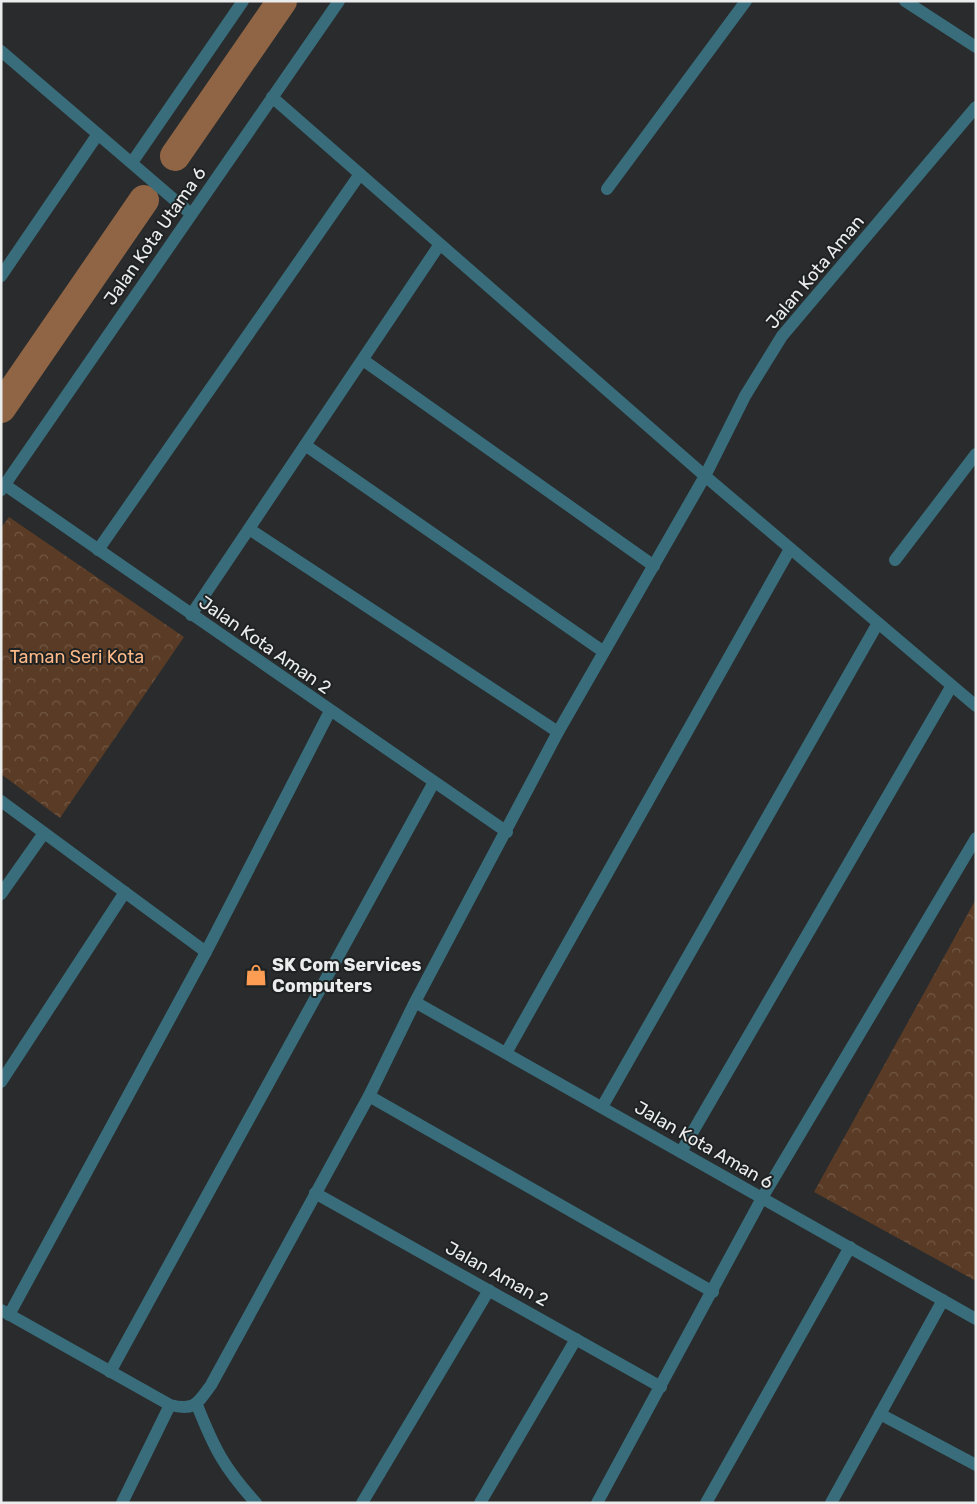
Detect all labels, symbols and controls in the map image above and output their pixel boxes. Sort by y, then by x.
street label: Jalan Kota Utama 6 [99,163,211,309]
street label: Jalan Kota Aman [761,211,869,333]
street label: Jalan Kota Aman 2 [195,591,335,699]
park label: Taman Seri Kota [10,646,144,668]
place label: SK Com Services Computers [272,954,422,997]
shop icon: SK Com Services Computers [243,962,269,988]
street label: Jalan Kota Aman 6 [631,1096,777,1194]
street label: Jalan Aman 2 [442,1237,552,1311]

